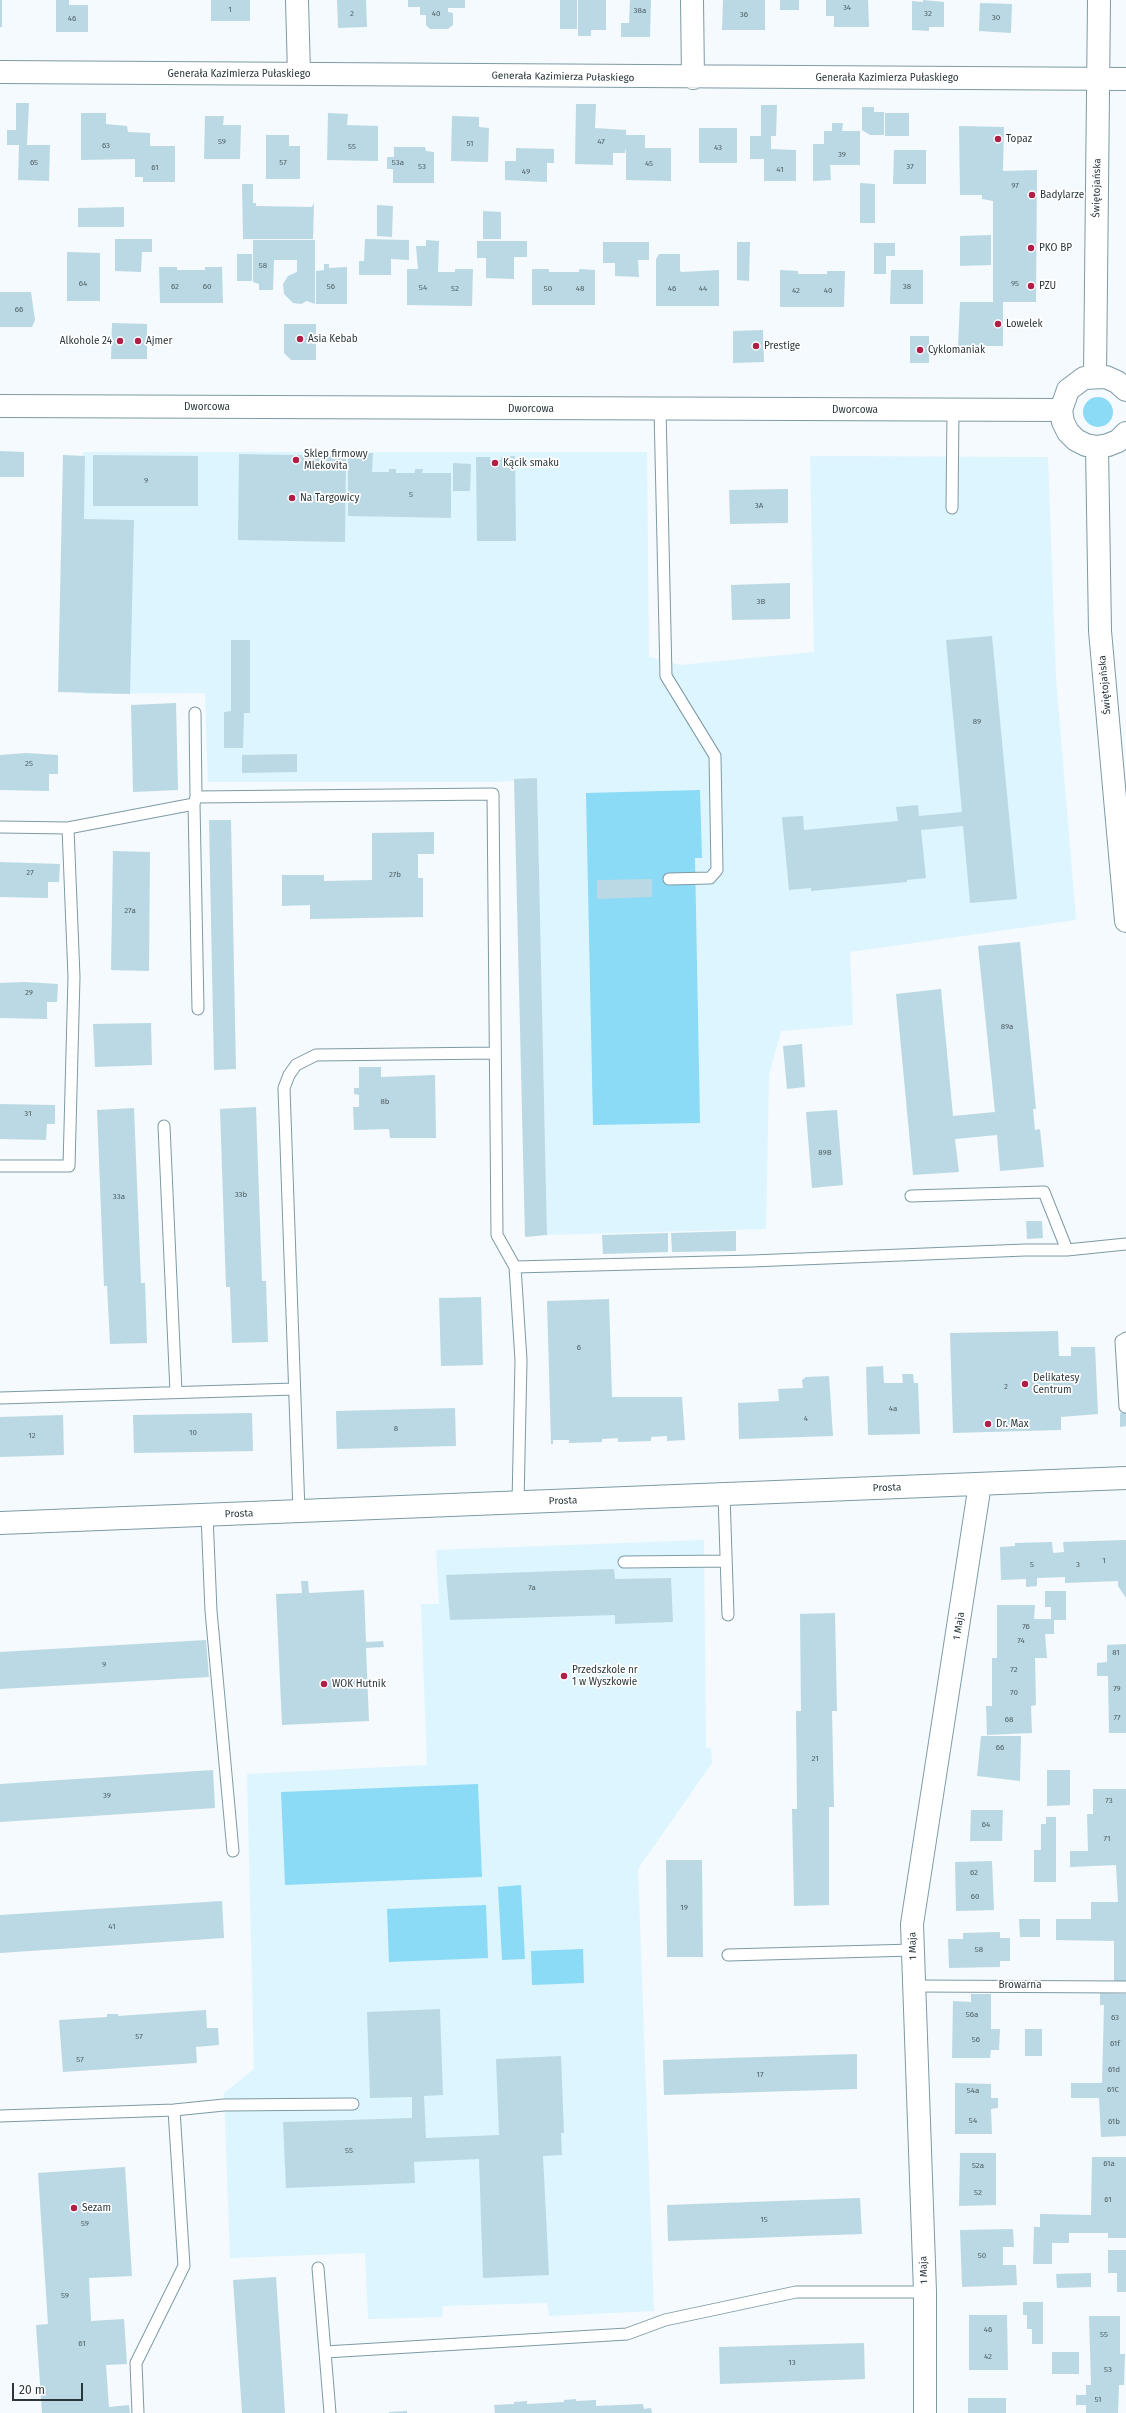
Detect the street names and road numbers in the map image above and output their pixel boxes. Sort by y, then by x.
street label: Generała Kazimierza Pułaskiego [167,68,311,80]
street label: Generała Kazimierza Pułaskiego [491,70,635,84]
street label: Generała Kazimierza Pułaskiego [815,72,959,84]
street label: Świętojańska [1090,158,1104,218]
street label: Dworcowa [184,401,230,413]
street label: Dworcowa [508,403,554,415]
street label: Dworcowa [832,404,878,416]
street label: Świętojańska [1096,655,1114,715]
street label: Prosta [872,1482,902,1494]
street label: Prosta [548,1495,578,1507]
street label: Prosta [224,1508,254,1520]
street label: 1 Maja [951,1611,967,1641]
street label: 1 Maja [907,1932,919,1960]
street label: Browarna [998,1979,1042,1991]
street label: 1 Maja [918,2256,930,2284]

